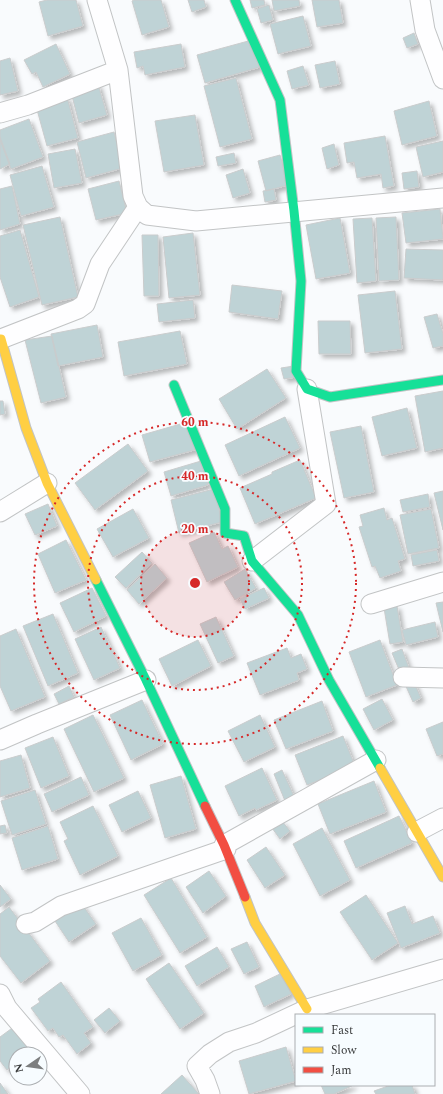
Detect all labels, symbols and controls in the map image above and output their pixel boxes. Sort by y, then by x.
text: 60 m [181,413,209,432]
text: 40 m [181,467,209,486]
text: 20 m [181,520,209,539]
centre of rings [188,576,202,590]
legend [295,1014,435,1086]
text: Fast [331,1021,353,1040]
text: Slow [331,1041,357,1060]
north arrow [8,1046,48,1086]
text: Jam [331,1061,352,1080]
text: N [9,1062,28,1074]

